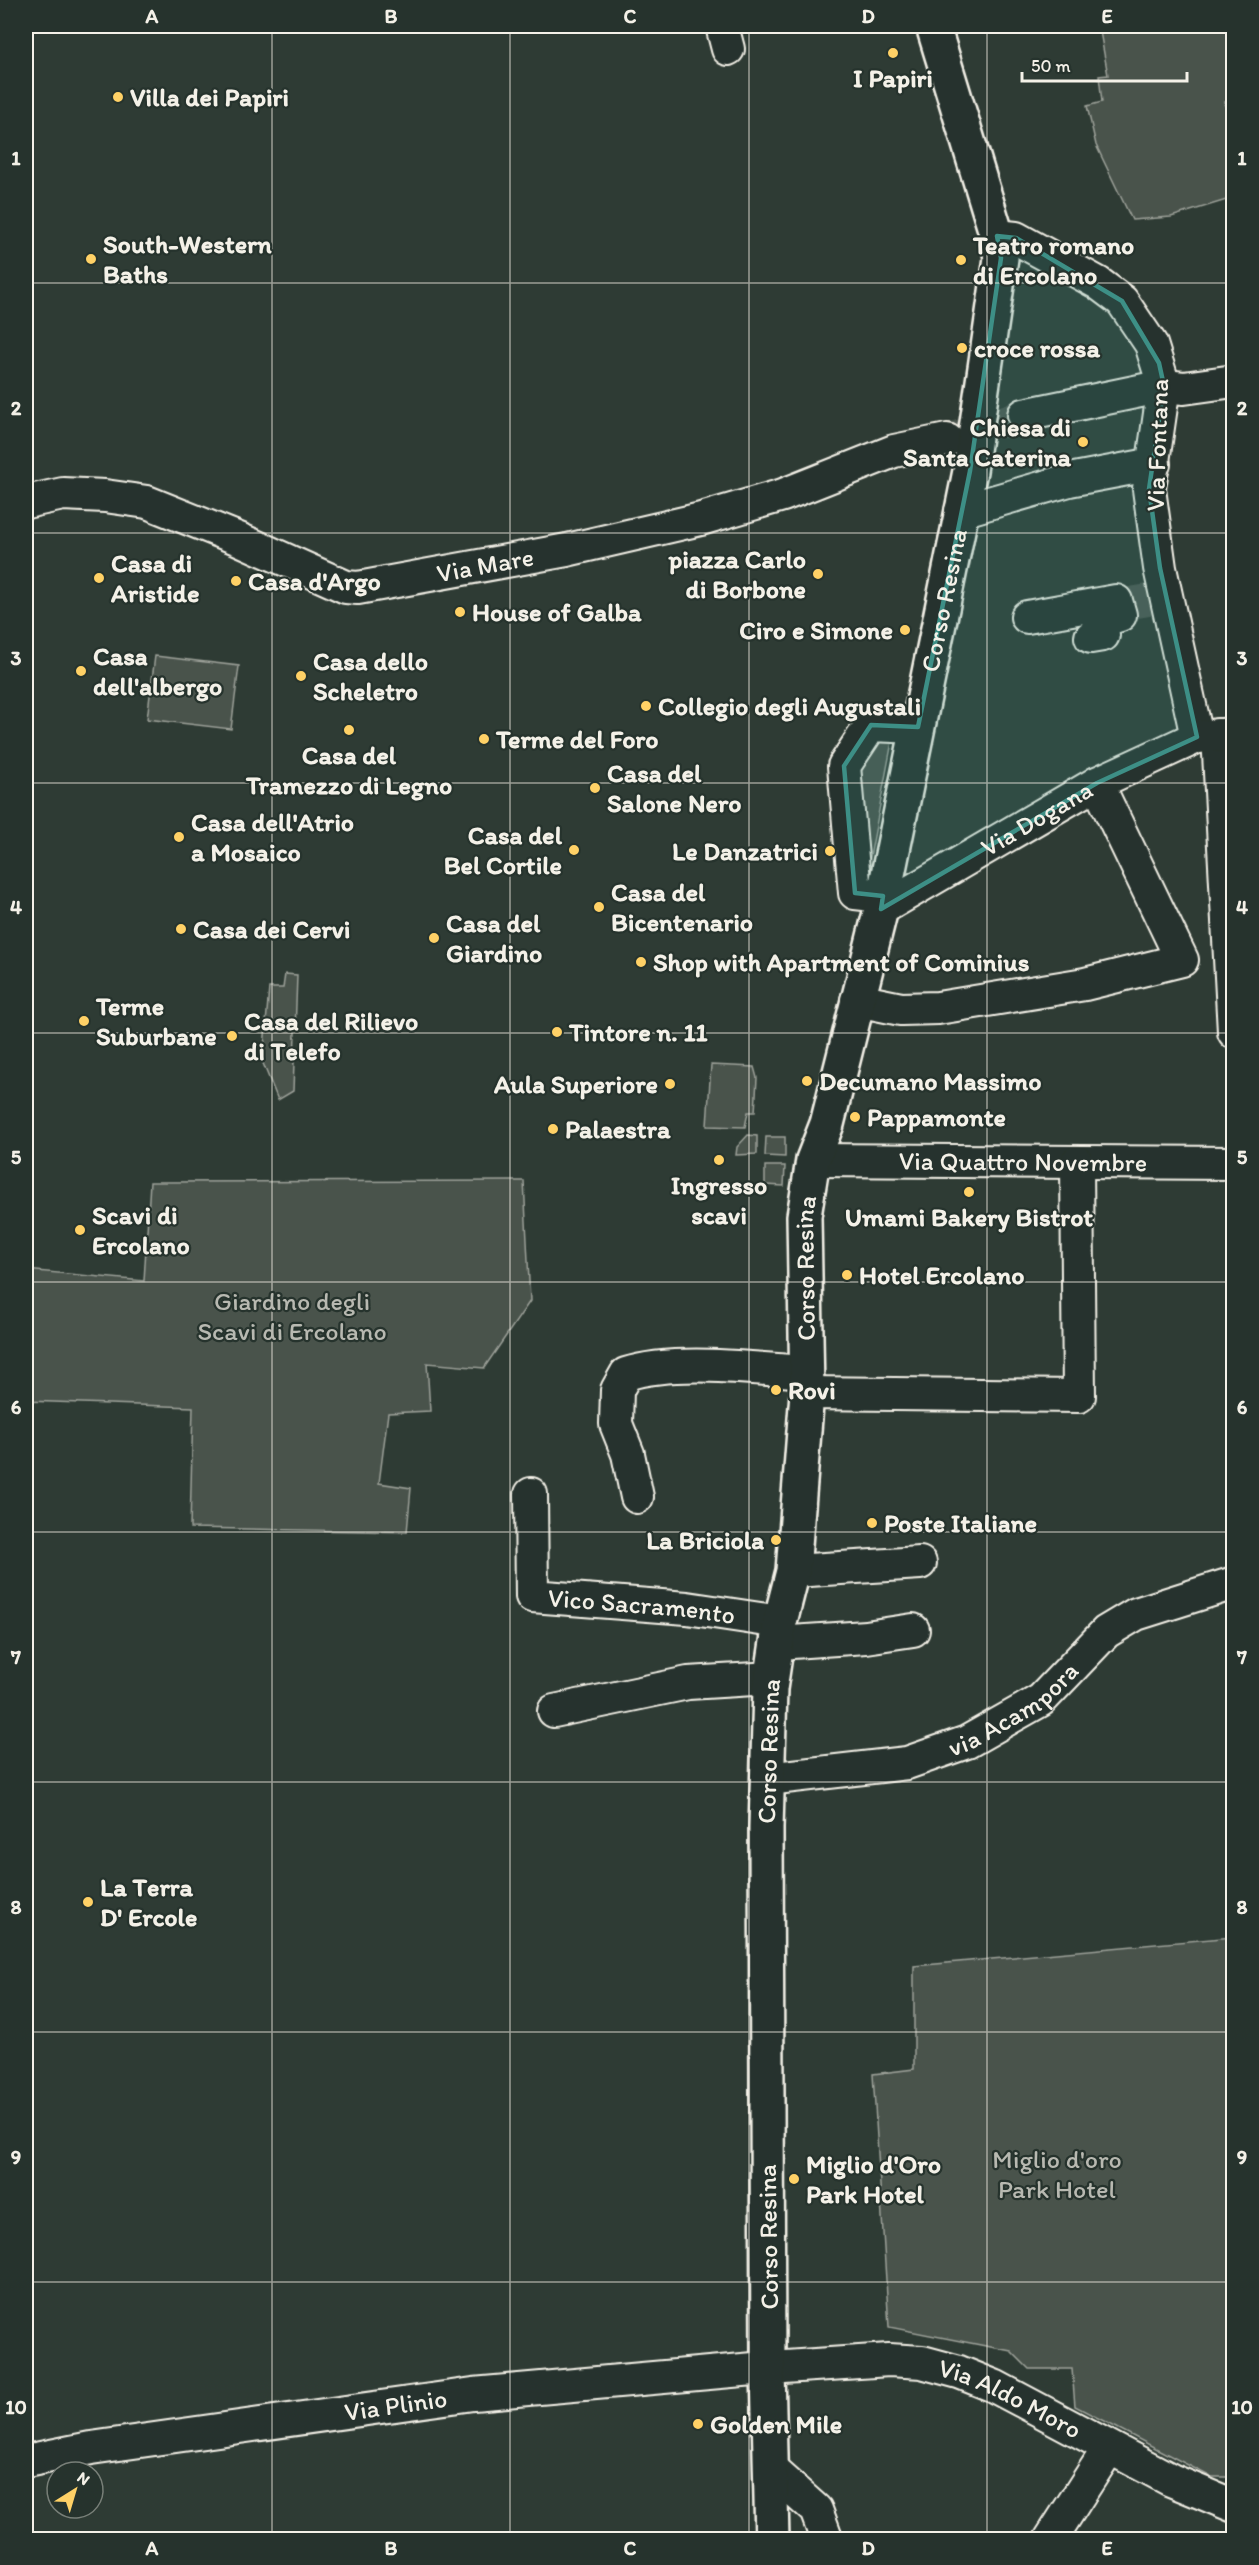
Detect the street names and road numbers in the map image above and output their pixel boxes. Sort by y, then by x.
street label: Via Fontana [1139,378,1175,512]
street label: Corso Resina [914,526,974,675]
street label: Via Mare [434,540,536,589]
street label: Via Dogana [975,773,1098,863]
street label: Via Quattro Novembre [899,1145,1147,1178]
street label: Corso Resina [787,1193,823,1341]
street label: Vico Sacramento [547,1581,737,1631]
street label: via Acampora [944,1655,1085,1763]
street label: Corso Resina [750,1676,787,1824]
street label: Corso Resina [751,2164,785,2310]
street label: Via Aldo Moro [935,2351,1087,2446]
street label: Via Plinio [342,2382,449,2428]

